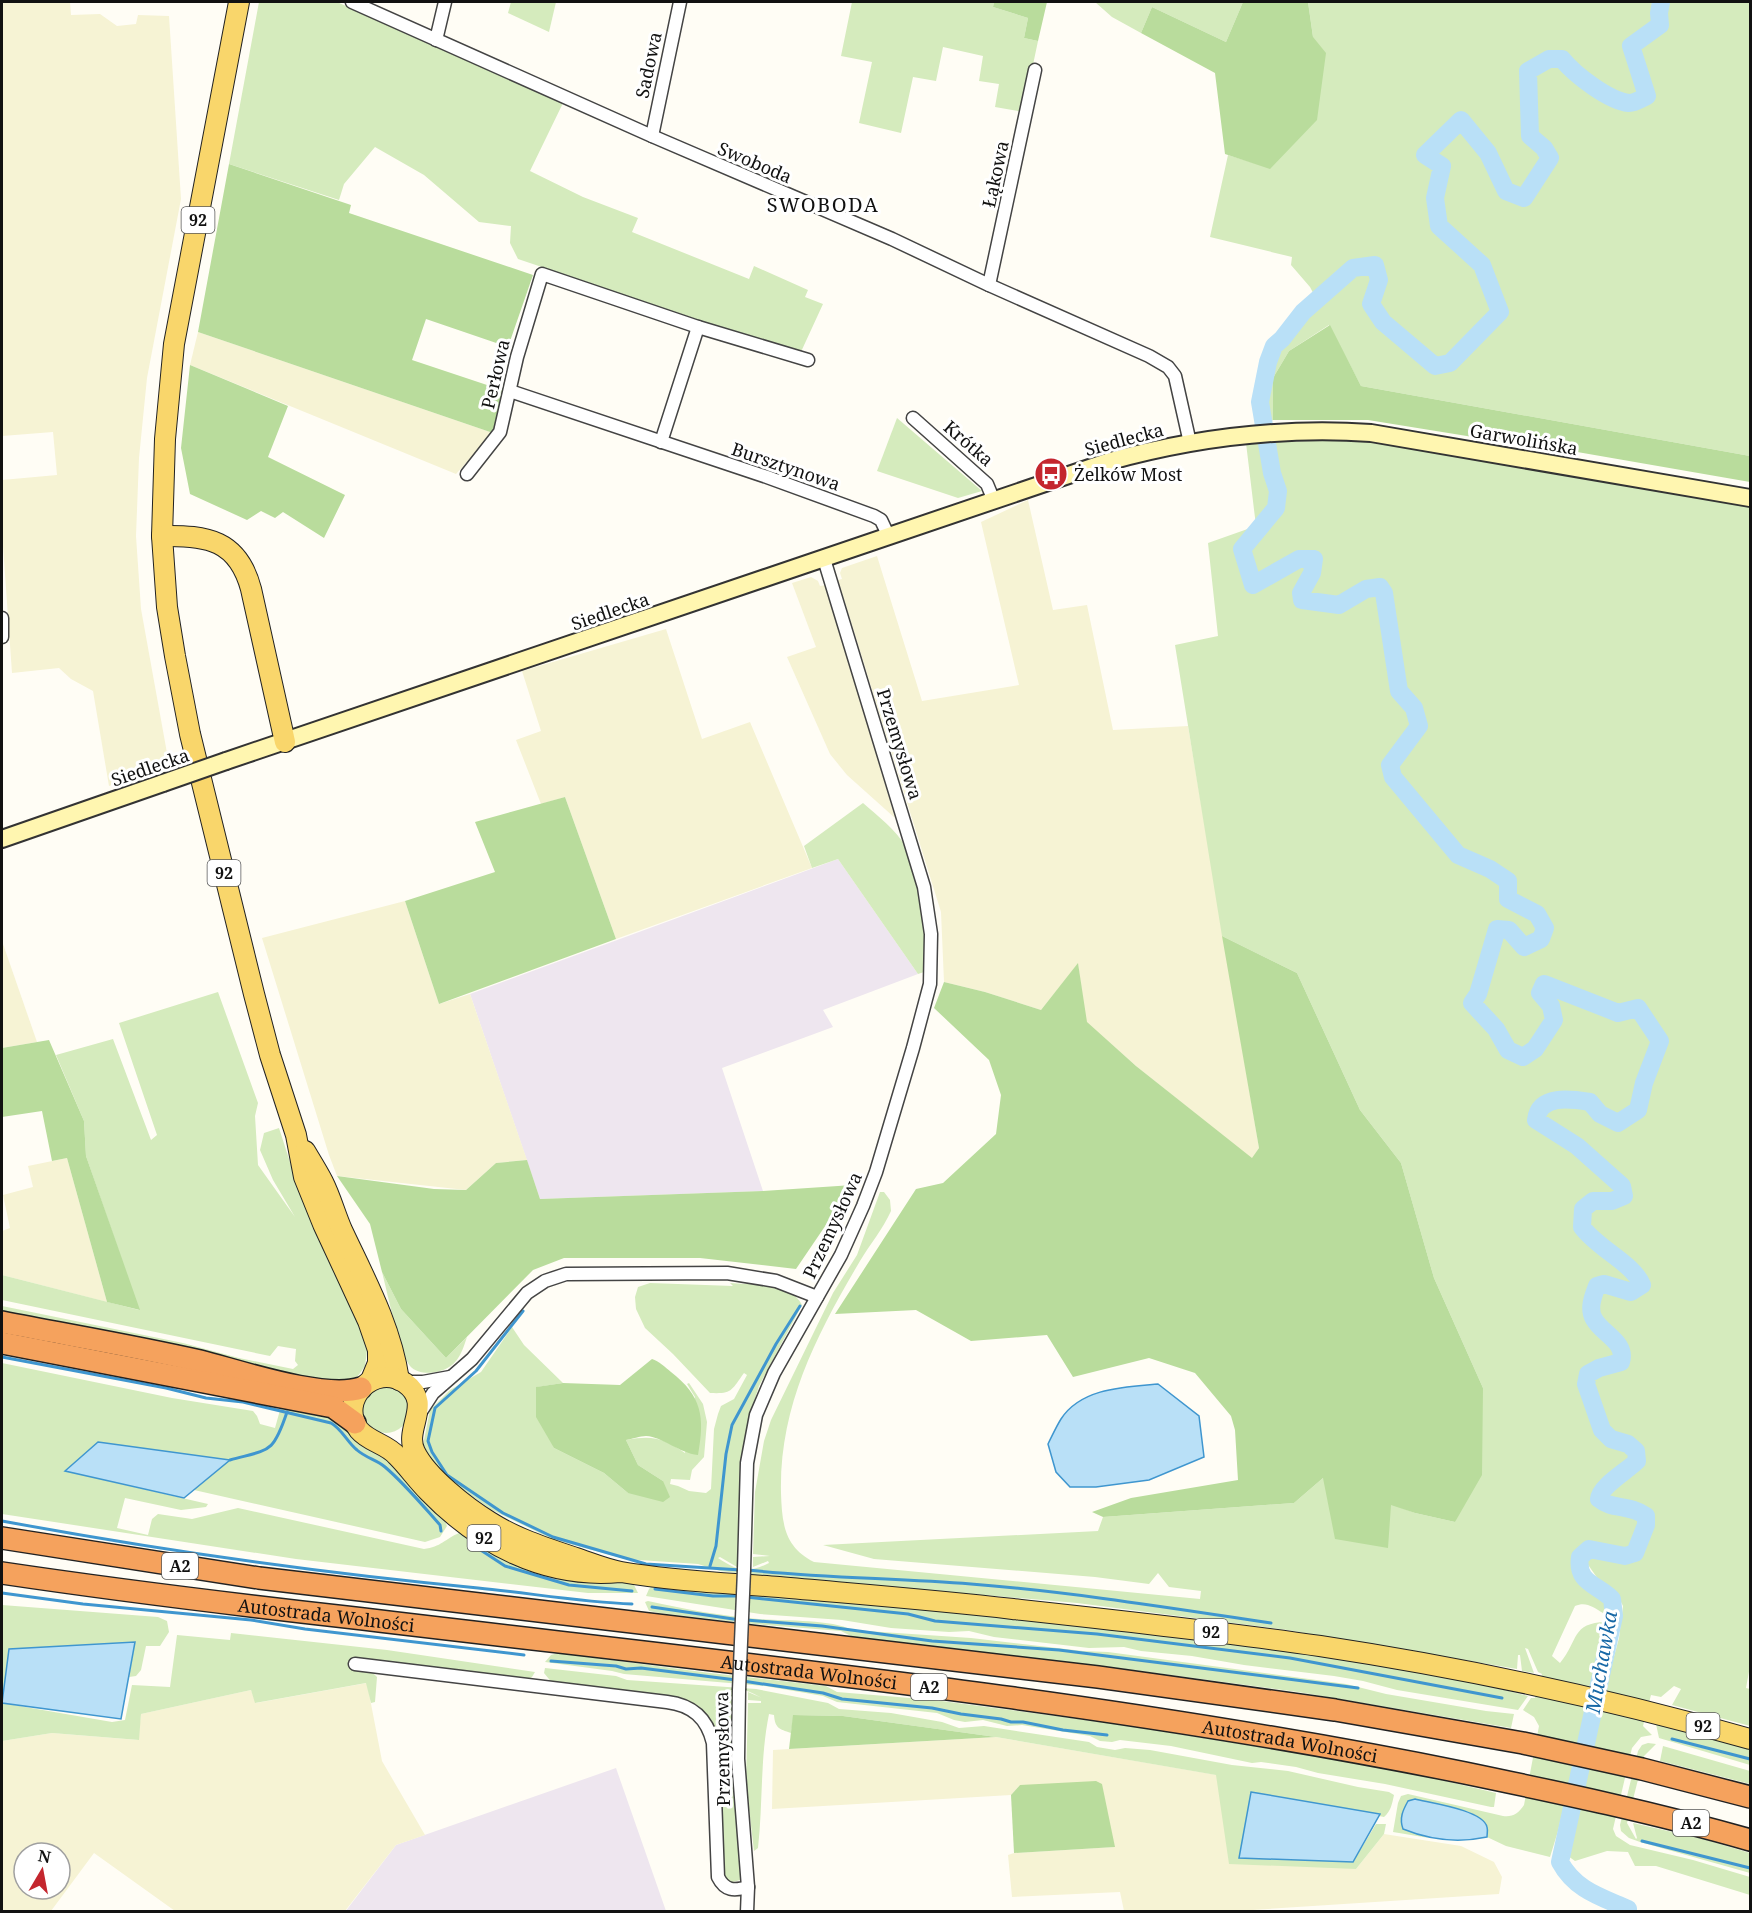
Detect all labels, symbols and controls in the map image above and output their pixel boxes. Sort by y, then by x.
street label: Sadowa [629,30,667,100]
street label: Swoboda [714,136,796,188]
street label: Łąkowa [976,138,1014,210]
district label: SWOBODA [767,191,879,218]
road number: 92 [182,207,214,233]
street label: Perłowa [475,337,515,411]
street label: Krótka [939,415,999,471]
street label: Siedlecka [1082,417,1166,461]
street label: Garwolińska [1468,418,1580,460]
street label: Bursztynowa [729,436,843,496]
bus stop icon: Żelków Most [1033,456,1069,492]
place label: Żelków Most [1074,462,1182,486]
street label: Siedlecka [568,586,652,636]
street label: Przemysłowa [872,686,928,802]
street label: Siedlecka [108,742,192,792]
road number: 92 [208,860,240,886]
street label: Przemysłowa [797,1168,867,1282]
road number: 92 [468,1525,500,1551]
road number: A2 [162,1553,198,1579]
street label: Autostrada Wolności [237,1593,416,1637]
water label: Muchawka [1579,1608,1623,1716]
road number: 92 [1194,1619,1228,1645]
street label: Autostrada Wolności [719,1649,899,1694]
road number: A2 [911,1674,947,1700]
street label: Przemysłowa [709,1691,735,1807]
road number: 92 [1686,1713,1720,1739]
street label: Autostrada Wolności [1200,1714,1380,1768]
road number: A2 [1673,1810,1709,1836]
north arrow [12,1841,72,1901]
text: N [36,1844,53,1868]

